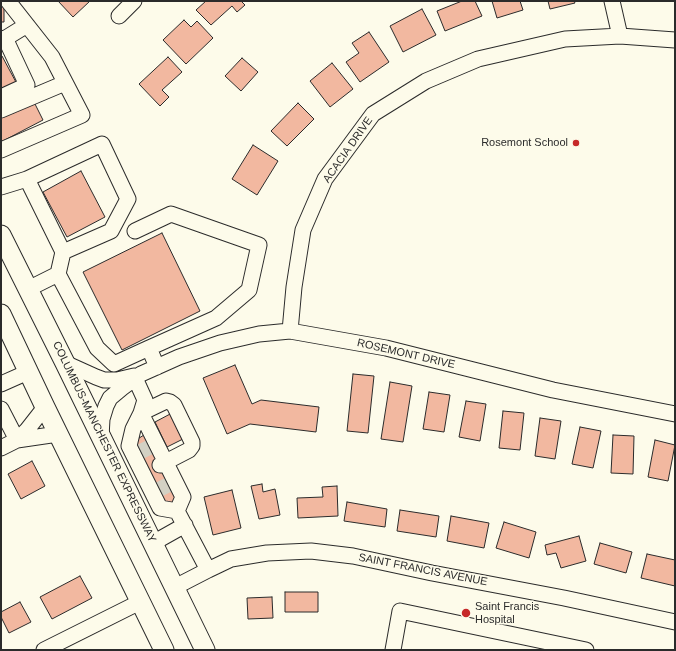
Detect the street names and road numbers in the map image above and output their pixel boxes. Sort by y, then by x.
street label: ACACIA DRIVE [320,114,376,186]
street label: ROSEMONT DRIVE [356,336,456,372]
street label: COLUMBUS-MANCHESTER EXPRESSWAY [49,339,159,545]
street label: SAINT FRANCIS AVENUE [357,551,489,589]

